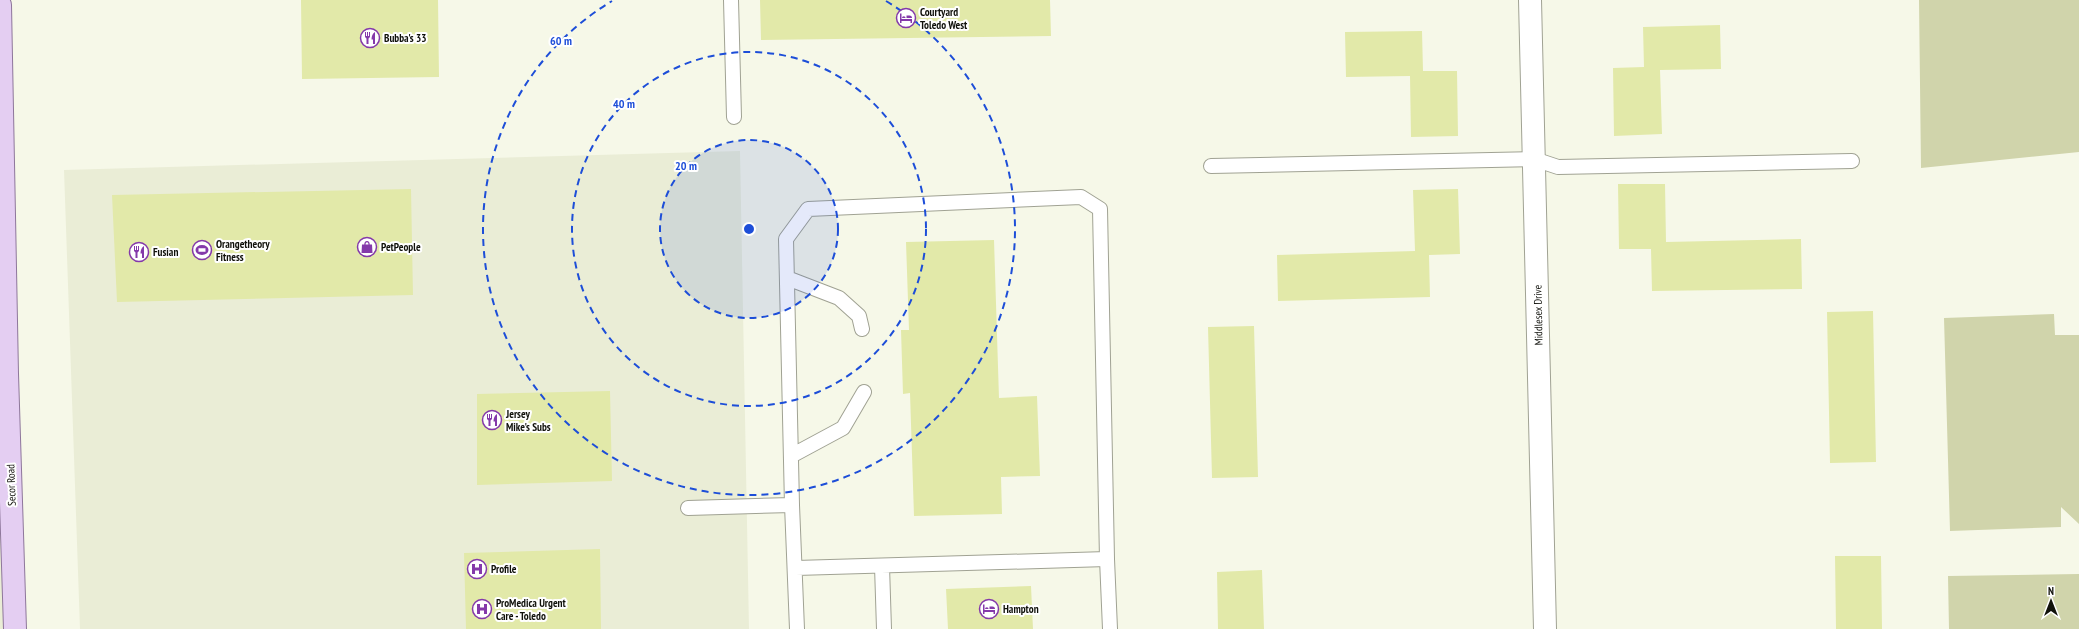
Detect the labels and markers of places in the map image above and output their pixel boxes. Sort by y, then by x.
place label: Courtyard Toledo West [920,5,968,32]
hotel icon: Courtyard Toledo West [895,7,917,29]
restaurant icon: Bubba's 33 [359,27,381,49]
place label: Bubba's 33 [384,31,427,45]
centre of rings [742,222,756,236]
shop icon: PetPeople [356,236,378,258]
place label: Orangetheory Fitness [216,237,270,264]
sports icon: Orangetheory Fitness [191,239,213,261]
place label: PetPeople [381,240,421,254]
restaurant icon: Fusian [128,241,150,263]
place label: Fusian [153,245,178,259]
place label: Jersey Mike's Subs [505,407,551,434]
restaurant icon: Jersey Mike's Subs [481,409,503,431]
hospital icon: Profile [466,558,488,580]
place label: Profile [491,562,517,576]
place label: ProMedica Urgent Care - Toledo [496,596,567,623]
hospital icon: ProMedica Urgent Care - Toledo [471,598,493,620]
hotel icon: Hampton [978,598,1000,620]
place label: Hampton [1003,602,1039,616]

